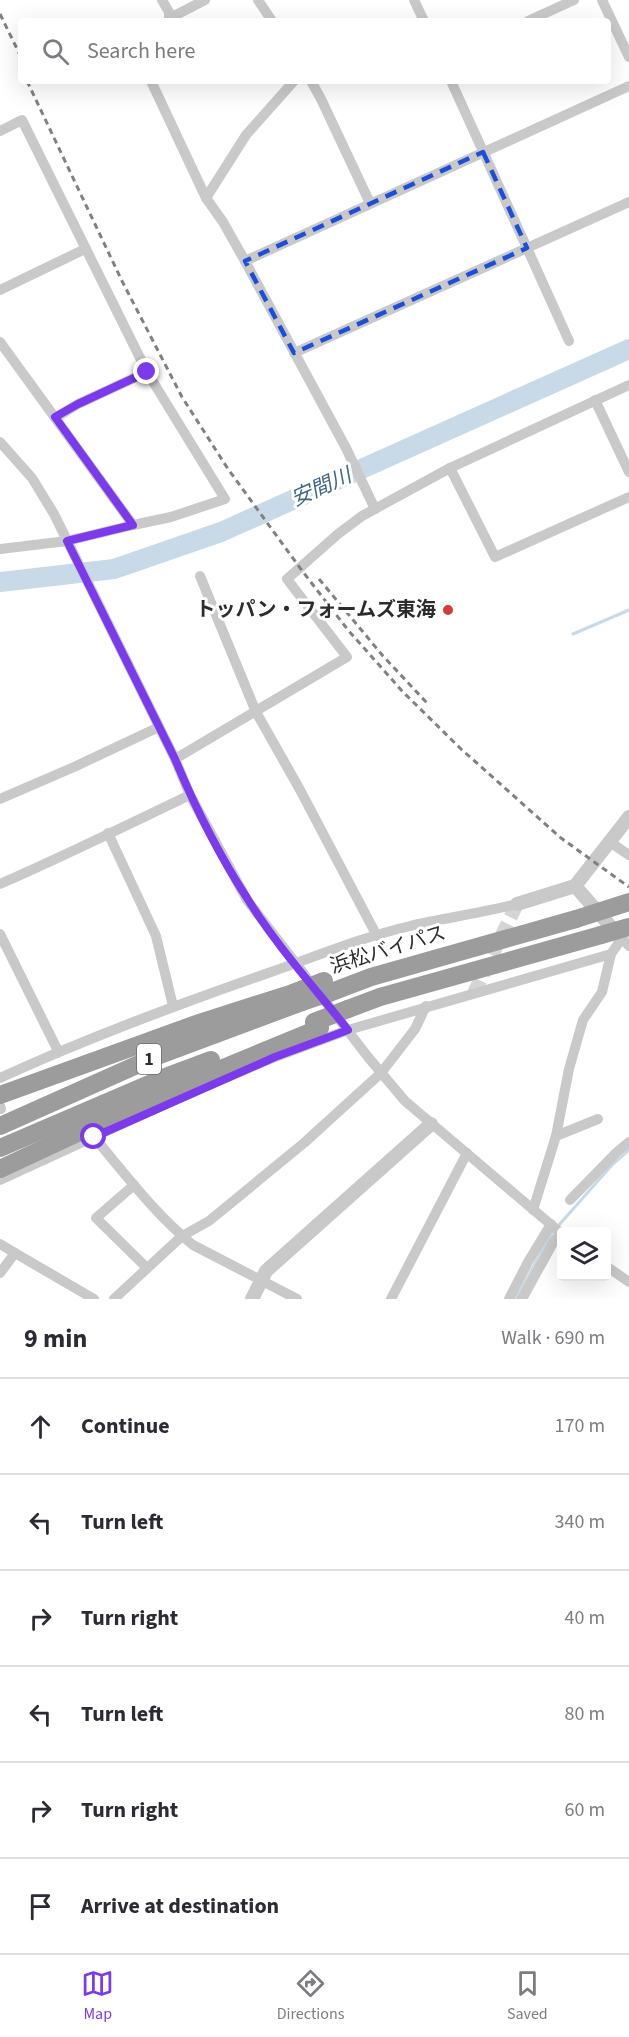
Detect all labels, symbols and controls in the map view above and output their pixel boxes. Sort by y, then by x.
search box [18,18,611,84]
icon: search [39,35,72,68]
text: Search here [87,35,195,67]
route end [133,358,159,384]
water label: 安間川 [286,460,358,514]
place label: トッパン・フォームズ東海 [196,596,436,624]
marker: トッパン・フォームズ東海 [441,603,455,617]
street label: 浜松バイパス [327,919,449,981]
road number: 1 [137,1044,161,1074]
route start [80,1123,106,1149]
map controls [557,1227,611,1281]
button: layers [557,1227,611,1281]
text: 9 min [24,1320,87,1357]
text: Walk · 690 m [501,1324,605,1352]
icon: ahead [24,1410,57,1443]
text: Continue [81,1410,170,1442]
text: 170 m [555,1412,605,1440]
icon: left [24,1506,57,1539]
text: Turn left [81,1506,163,1538]
text: 340 m [555,1508,605,1536]
icon: right [24,1602,57,1635]
text: Turn right [81,1602,178,1634]
text: 40 m [565,1604,605,1632]
icon: left [24,1698,57,1731]
text: Turn left [81,1698,163,1730]
text: 80 m [565,1700,605,1728]
icon: right [24,1794,57,1827]
text: Turn right [81,1794,178,1826]
text: 60 m [565,1796,605,1824]
icon: arrive [24,1890,57,1923]
text: Arrive at destination [81,1890,279,1922]
tab: Map [81,1967,114,2025]
tab: Directions [277,1967,344,2025]
tab: Saved [507,1967,548,2025]

